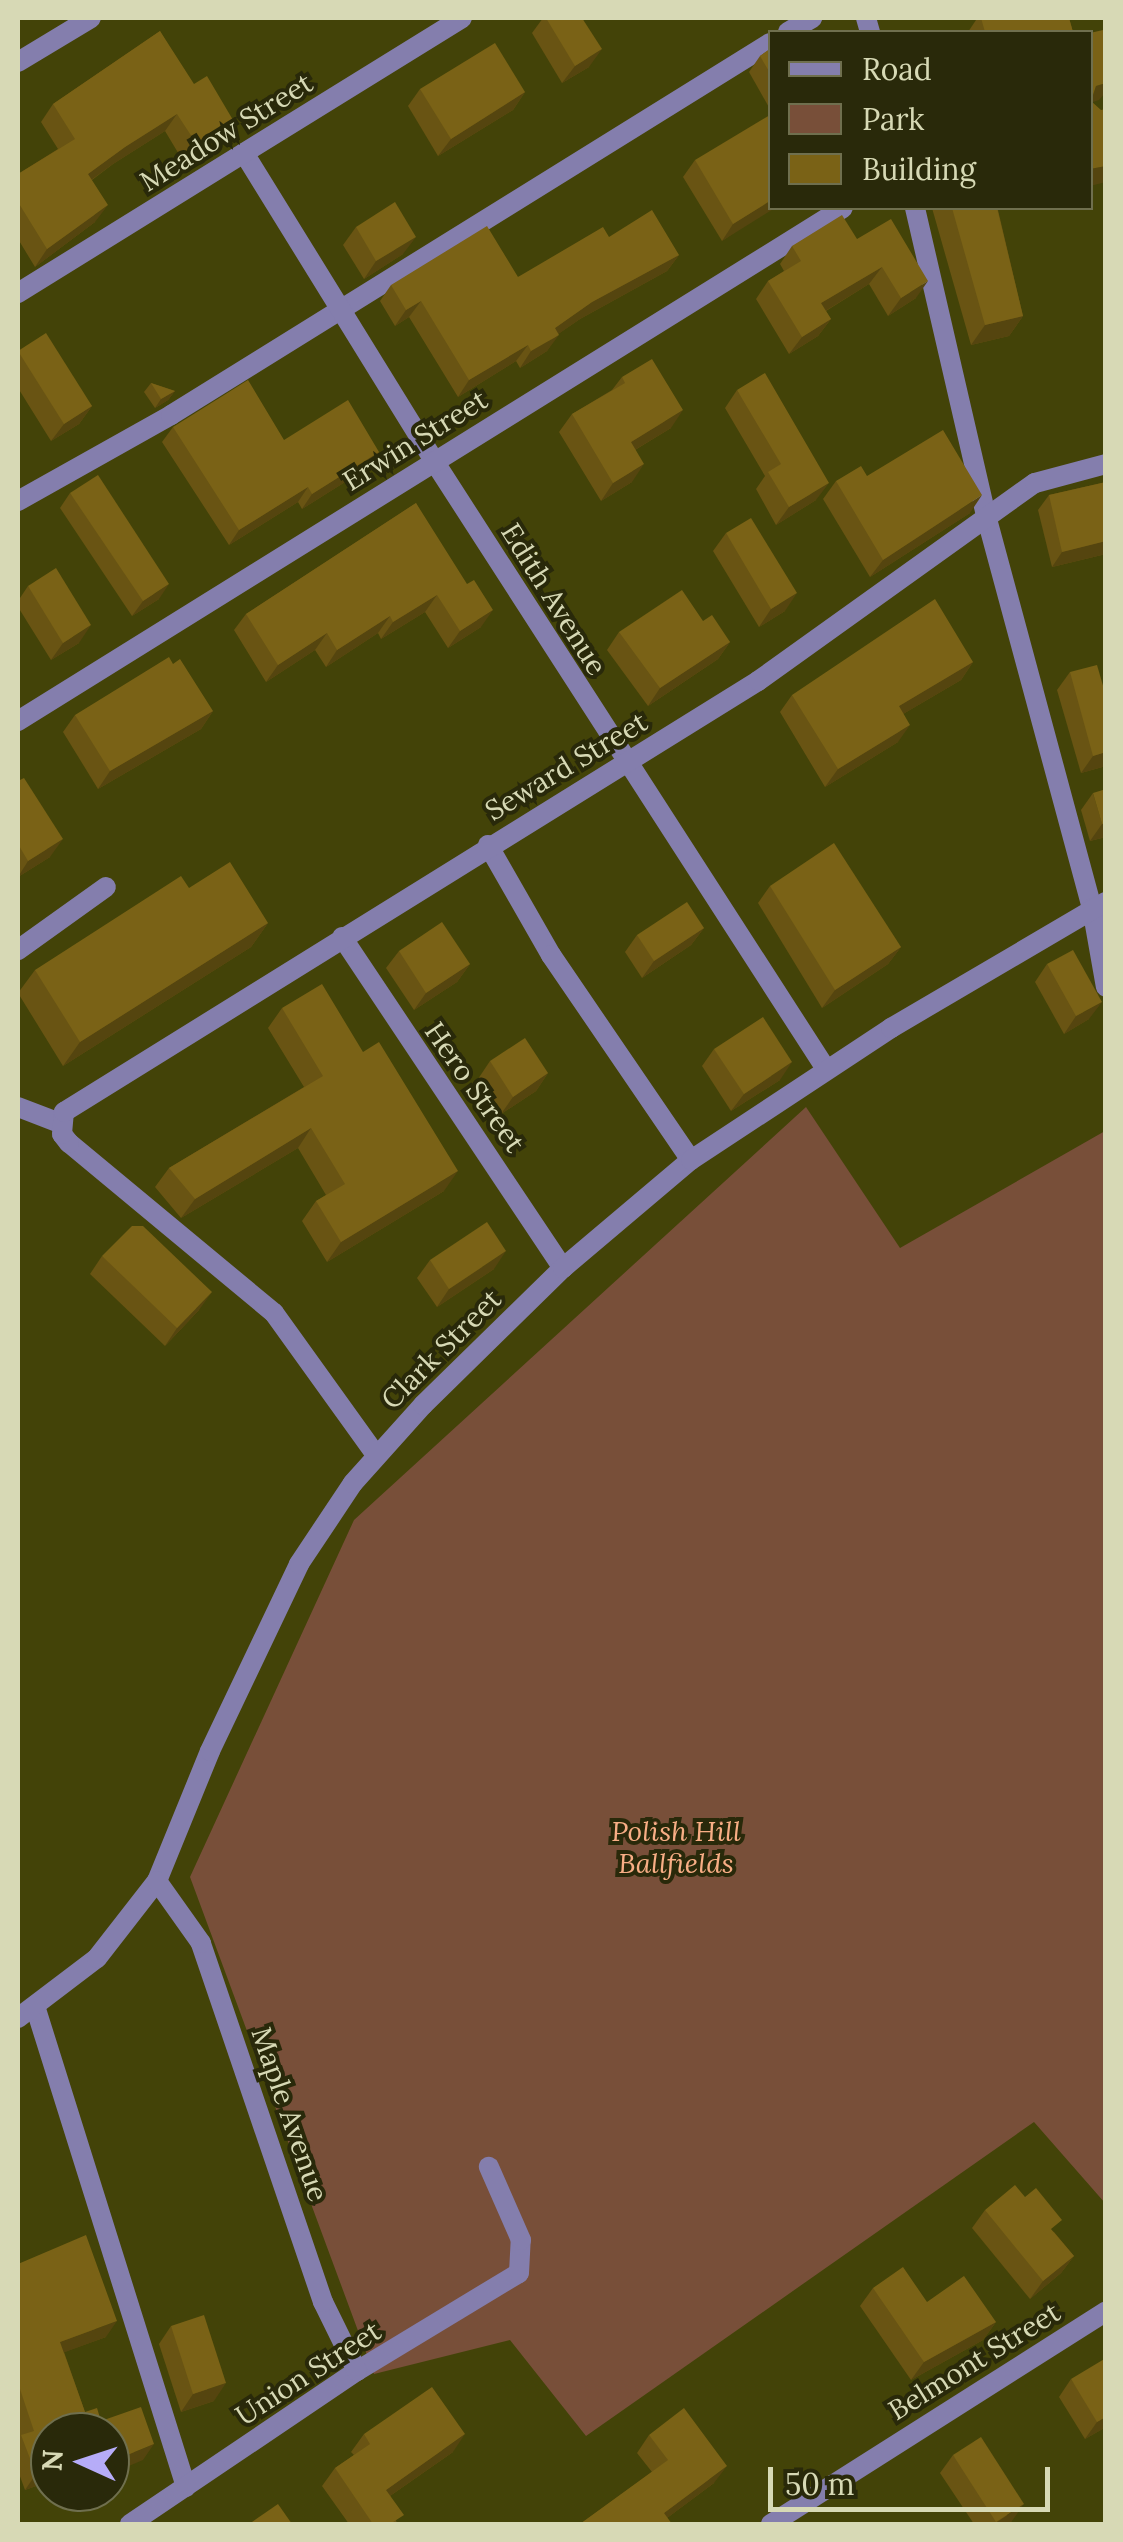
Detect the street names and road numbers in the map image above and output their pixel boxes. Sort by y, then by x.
street label: Meadow Street [134,66,318,198]
street label: Erwin Street [337,382,493,498]
street label: Edith Avenue [494,517,614,681]
street label: Seward Street [479,704,653,828]
street label: Hero Street [418,1015,532,1159]
street label: Clark Street [374,1282,508,1416]
street label: Maple Avenue [244,2022,336,2206]
street label: Belmont Street [882,2295,1066,2427]
street label: Union Street [229,2314,387,2432]

